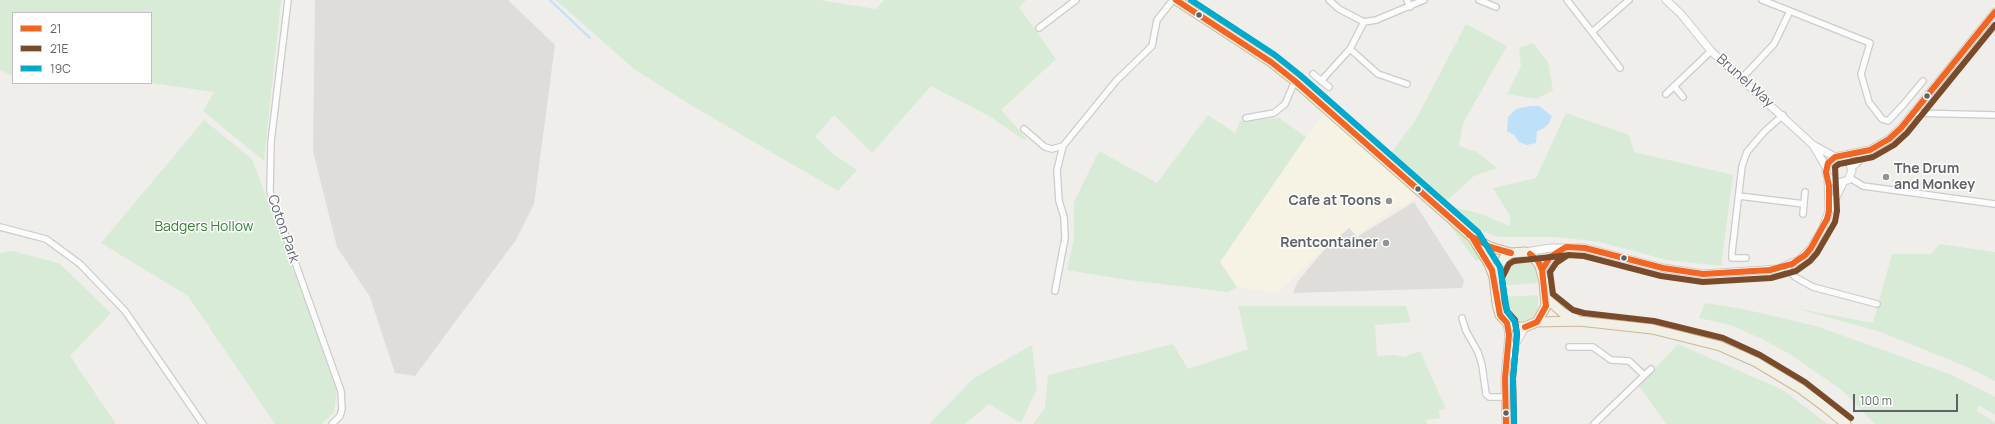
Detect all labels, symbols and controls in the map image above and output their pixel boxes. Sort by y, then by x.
unlabelled marker [1194,10,1204,20]
legend [12,12,152,84]
text: 21 [50,20,62,37]
text: 21E [50,40,68,57]
street label: Brunel Way [1713,51,1777,111]
text: 19C [50,60,71,77]
unlabelled marker [1922,91,1932,101]
place label: The Drum and Monkey [1894,161,1975,194]
marker: The Drum and Monkey [1881,172,1891,182]
unlabelled marker [1413,184,1423,194]
street label: Coton Park [264,193,302,265]
place label: Cafe at Toons [1288,193,1381,209]
marker: Cafe at Toons [1384,196,1394,206]
park label: Badgers Hollow [154,219,254,235]
place label: Rentcontainer [1280,235,1378,251]
marker: Rentcontainer [1381,238,1391,248]
unlabelled marker [1619,253,1629,263]
scale bar [1855,386,1960,412]
text: 100 m [1860,392,1892,409]
unlabelled marker [1501,408,1511,418]

